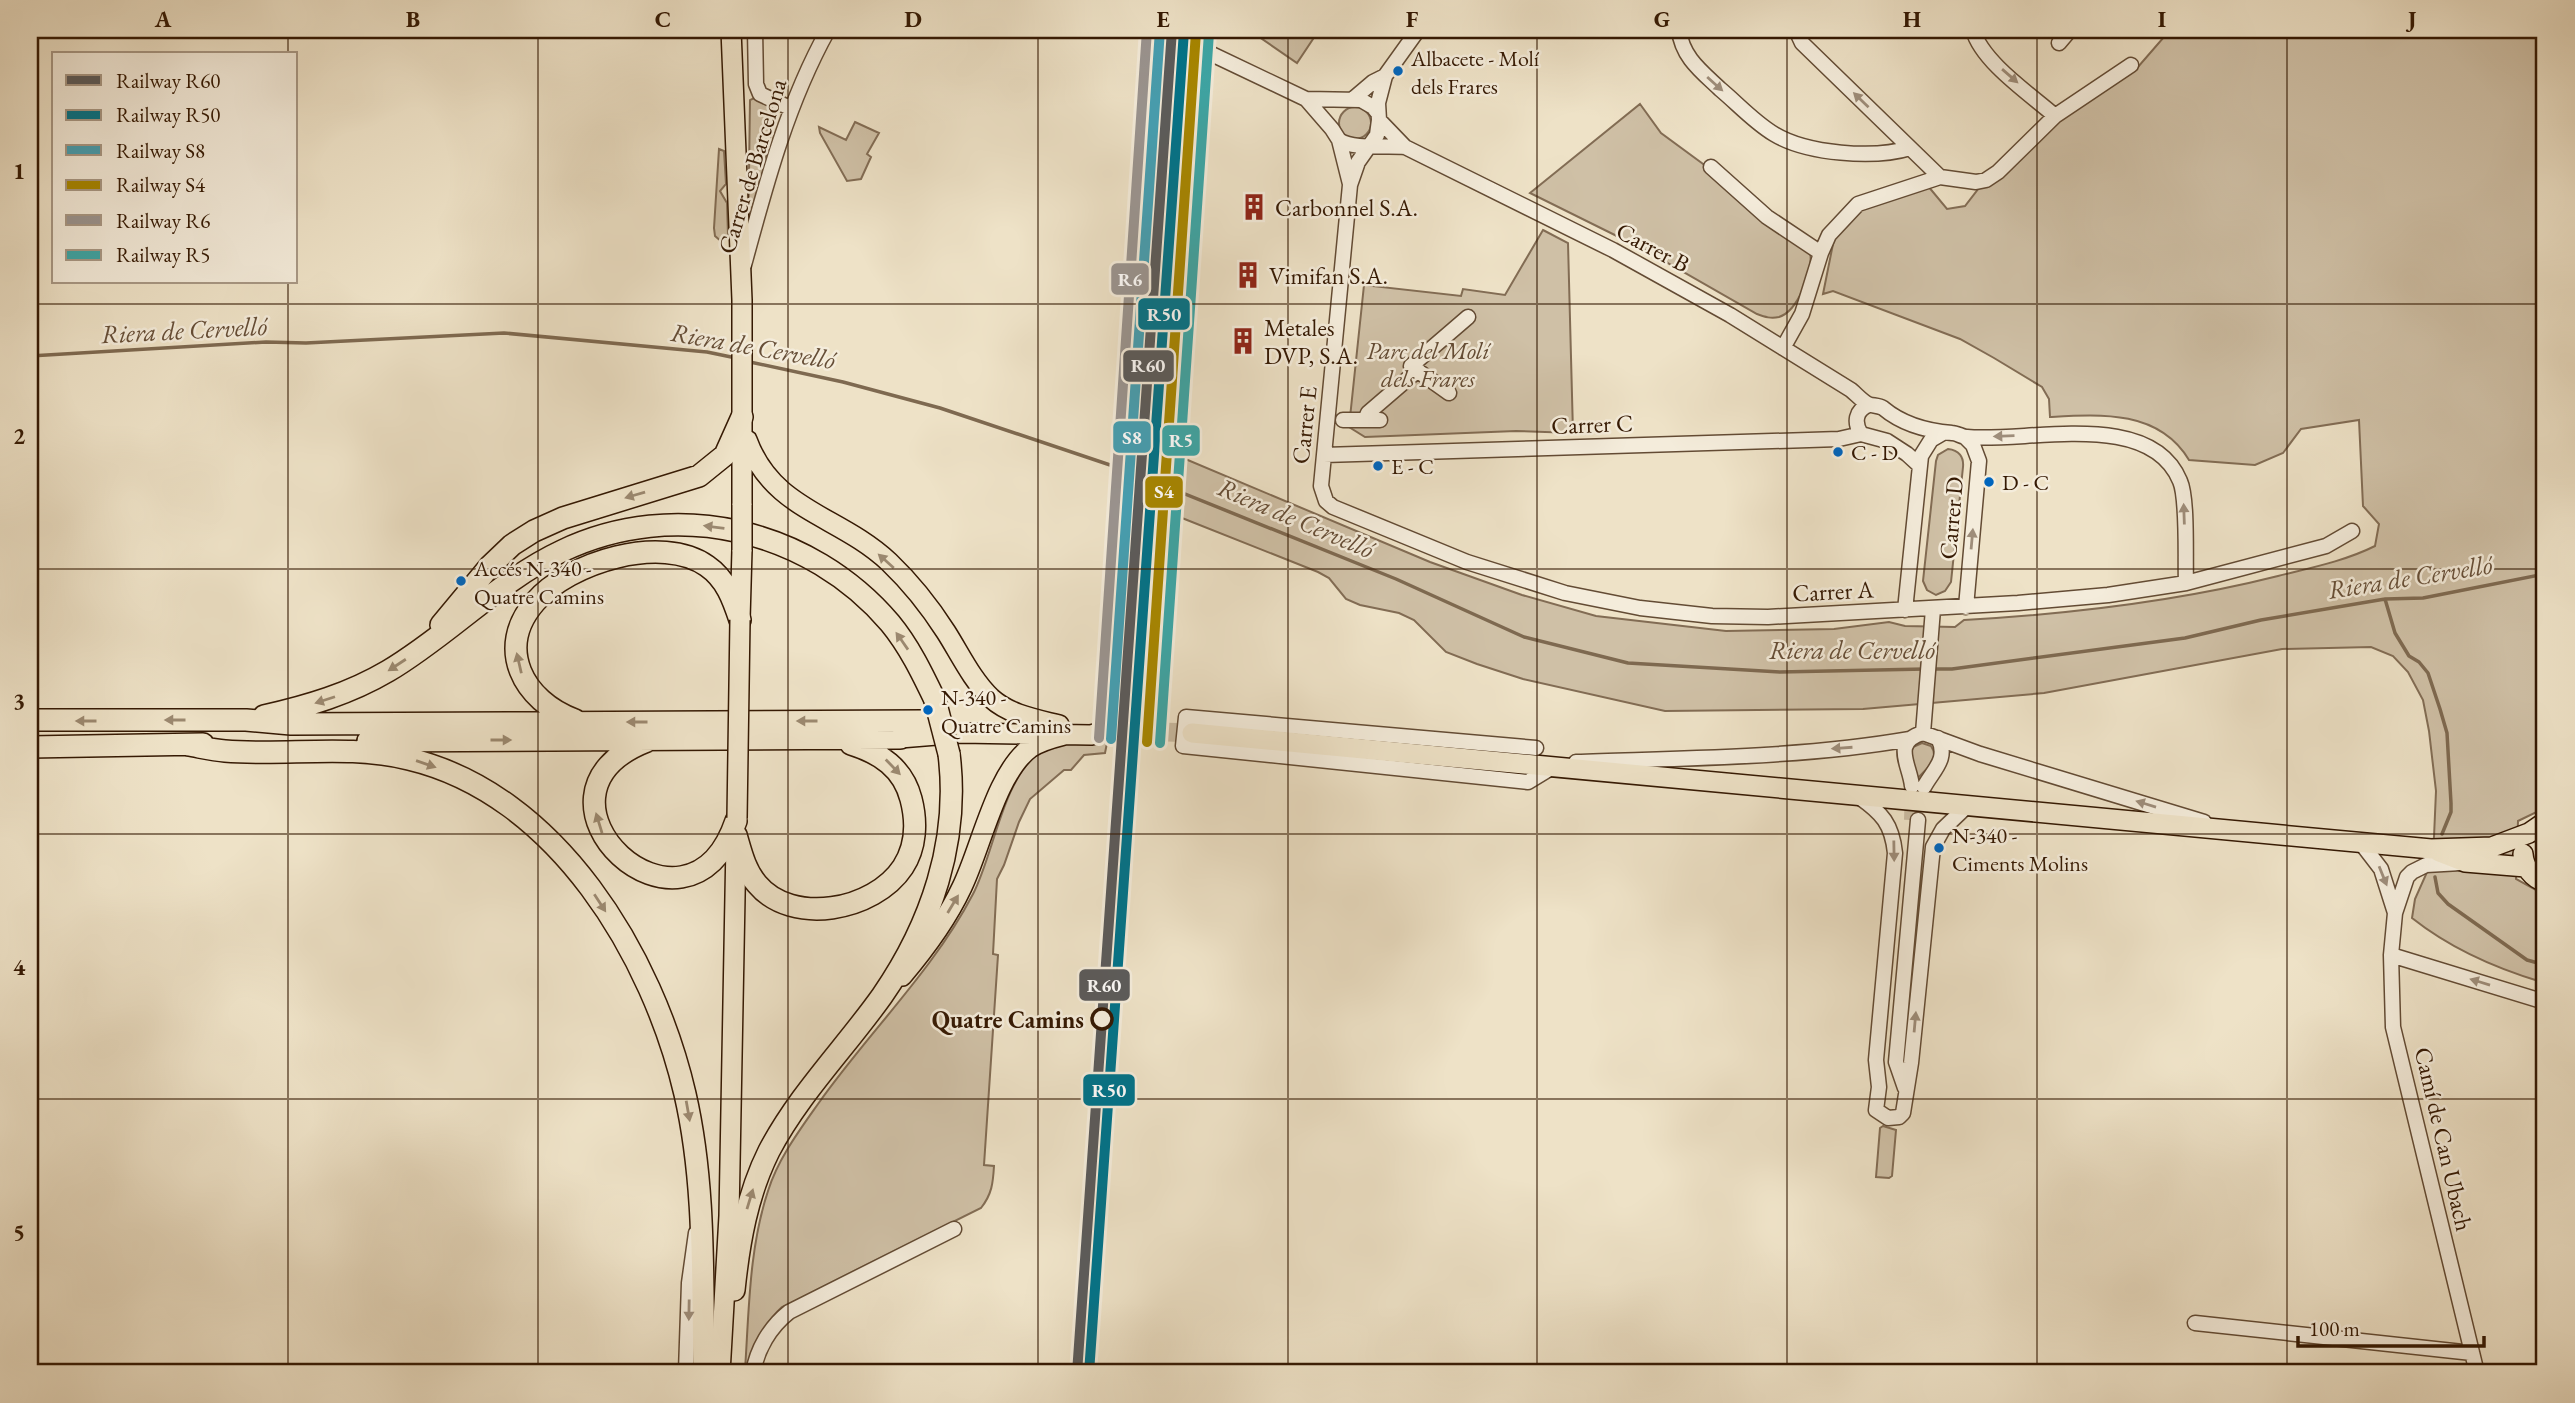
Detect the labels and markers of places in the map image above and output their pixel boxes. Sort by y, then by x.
place label: Albacete - Molí dels Frares [1410,44,1540,101]
marker: Albacete - Molí dels Frares [1391,64,1405,78]
building icon: Carbonnel S.A. [1239,192,1269,222]
place label: Carbonnel S.A. [1275,192,1418,223]
building icon: Vimifan S.A. [1233,260,1263,290]
place label: Vimifan S.A. [1269,260,1388,291]
place label: Metales DVP, S.A. [1264,312,1358,371]
building icon: Metales DVP, S.A. [1228,326,1258,356]
place label: C - D [1851,438,1898,467]
marker: C - D [1831,445,1845,459]
place label: E - C [1391,452,1434,481]
marker: E - C [1371,459,1385,473]
place label: D - C [2002,468,2049,497]
marker: D - C [1982,475,1996,489]
place label: Accés N-340 - Quatre Camins [473,554,604,611]
marker: Accés N-340 - Quatre Camins [454,574,468,588]
place label: N-340 - Quatre Camins [941,683,1071,740]
marker: N-340 - Quatre Camins [921,703,935,717]
place label: N-340 - Ciments Molins [1952,821,2088,878]
marker: N-340 - Ciments Molins [1932,841,1946,855]
place label: Quatre Camins [932,1004,1084,1035]
marker: Quatre Camins [1091,1008,1113,1030]

